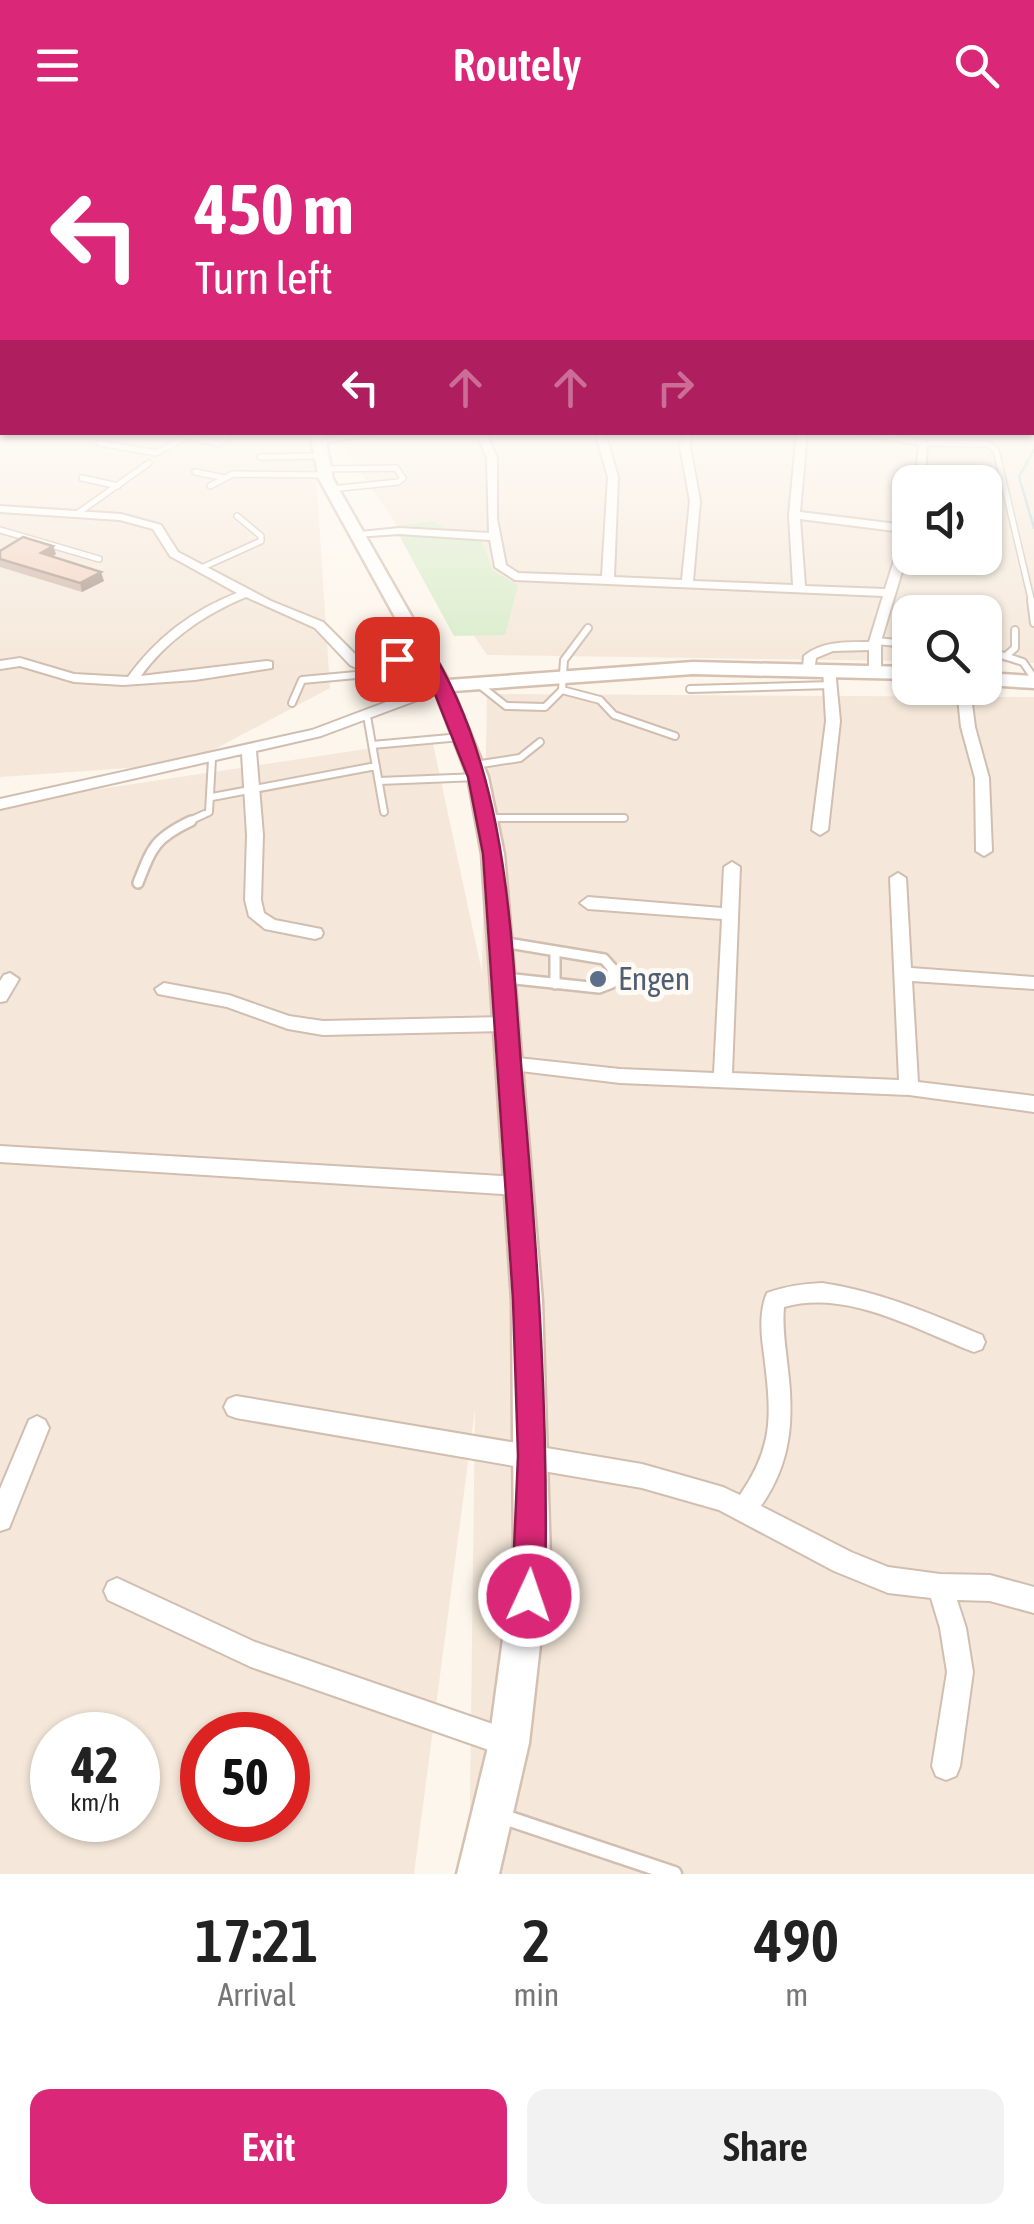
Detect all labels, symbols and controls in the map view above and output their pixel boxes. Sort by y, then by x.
icon: menu [30,38,85,93]
icon: search [949,38,1004,93]
text: Routely [453,39,581,91]
text: 450 m [195,169,354,249]
icon: left [30,170,160,300]
text: Turn left [195,252,333,304]
icon: left [333,360,388,415]
icon: ahead [438,360,493,415]
icon: ahead [543,360,598,415]
icon: right [648,360,703,415]
map controls [892,465,1002,705]
button: sound [892,465,1002,575]
button: search [892,595,1002,705]
pin [355,617,440,702]
icon: arrive [370,632,425,687]
place label: Engen [618,960,690,997]
marker: Engen [587,968,609,990]
position arrow [477,1544,581,1648]
speed limit sign: 50 [180,1712,310,1842]
text: 42 [71,1736,118,1794]
text: km/h [70,1788,120,1816]
text: 17:21 [195,1906,318,1975]
text: 2 [522,1906,551,1975]
text: 490 [754,1906,839,1975]
text: Arrival [218,1976,296,2013]
text: min [513,1976,559,2013]
text: m [785,1976,808,2013]
button: Exit [30,2089,507,2204]
button: Share [527,2089,1004,2204]

